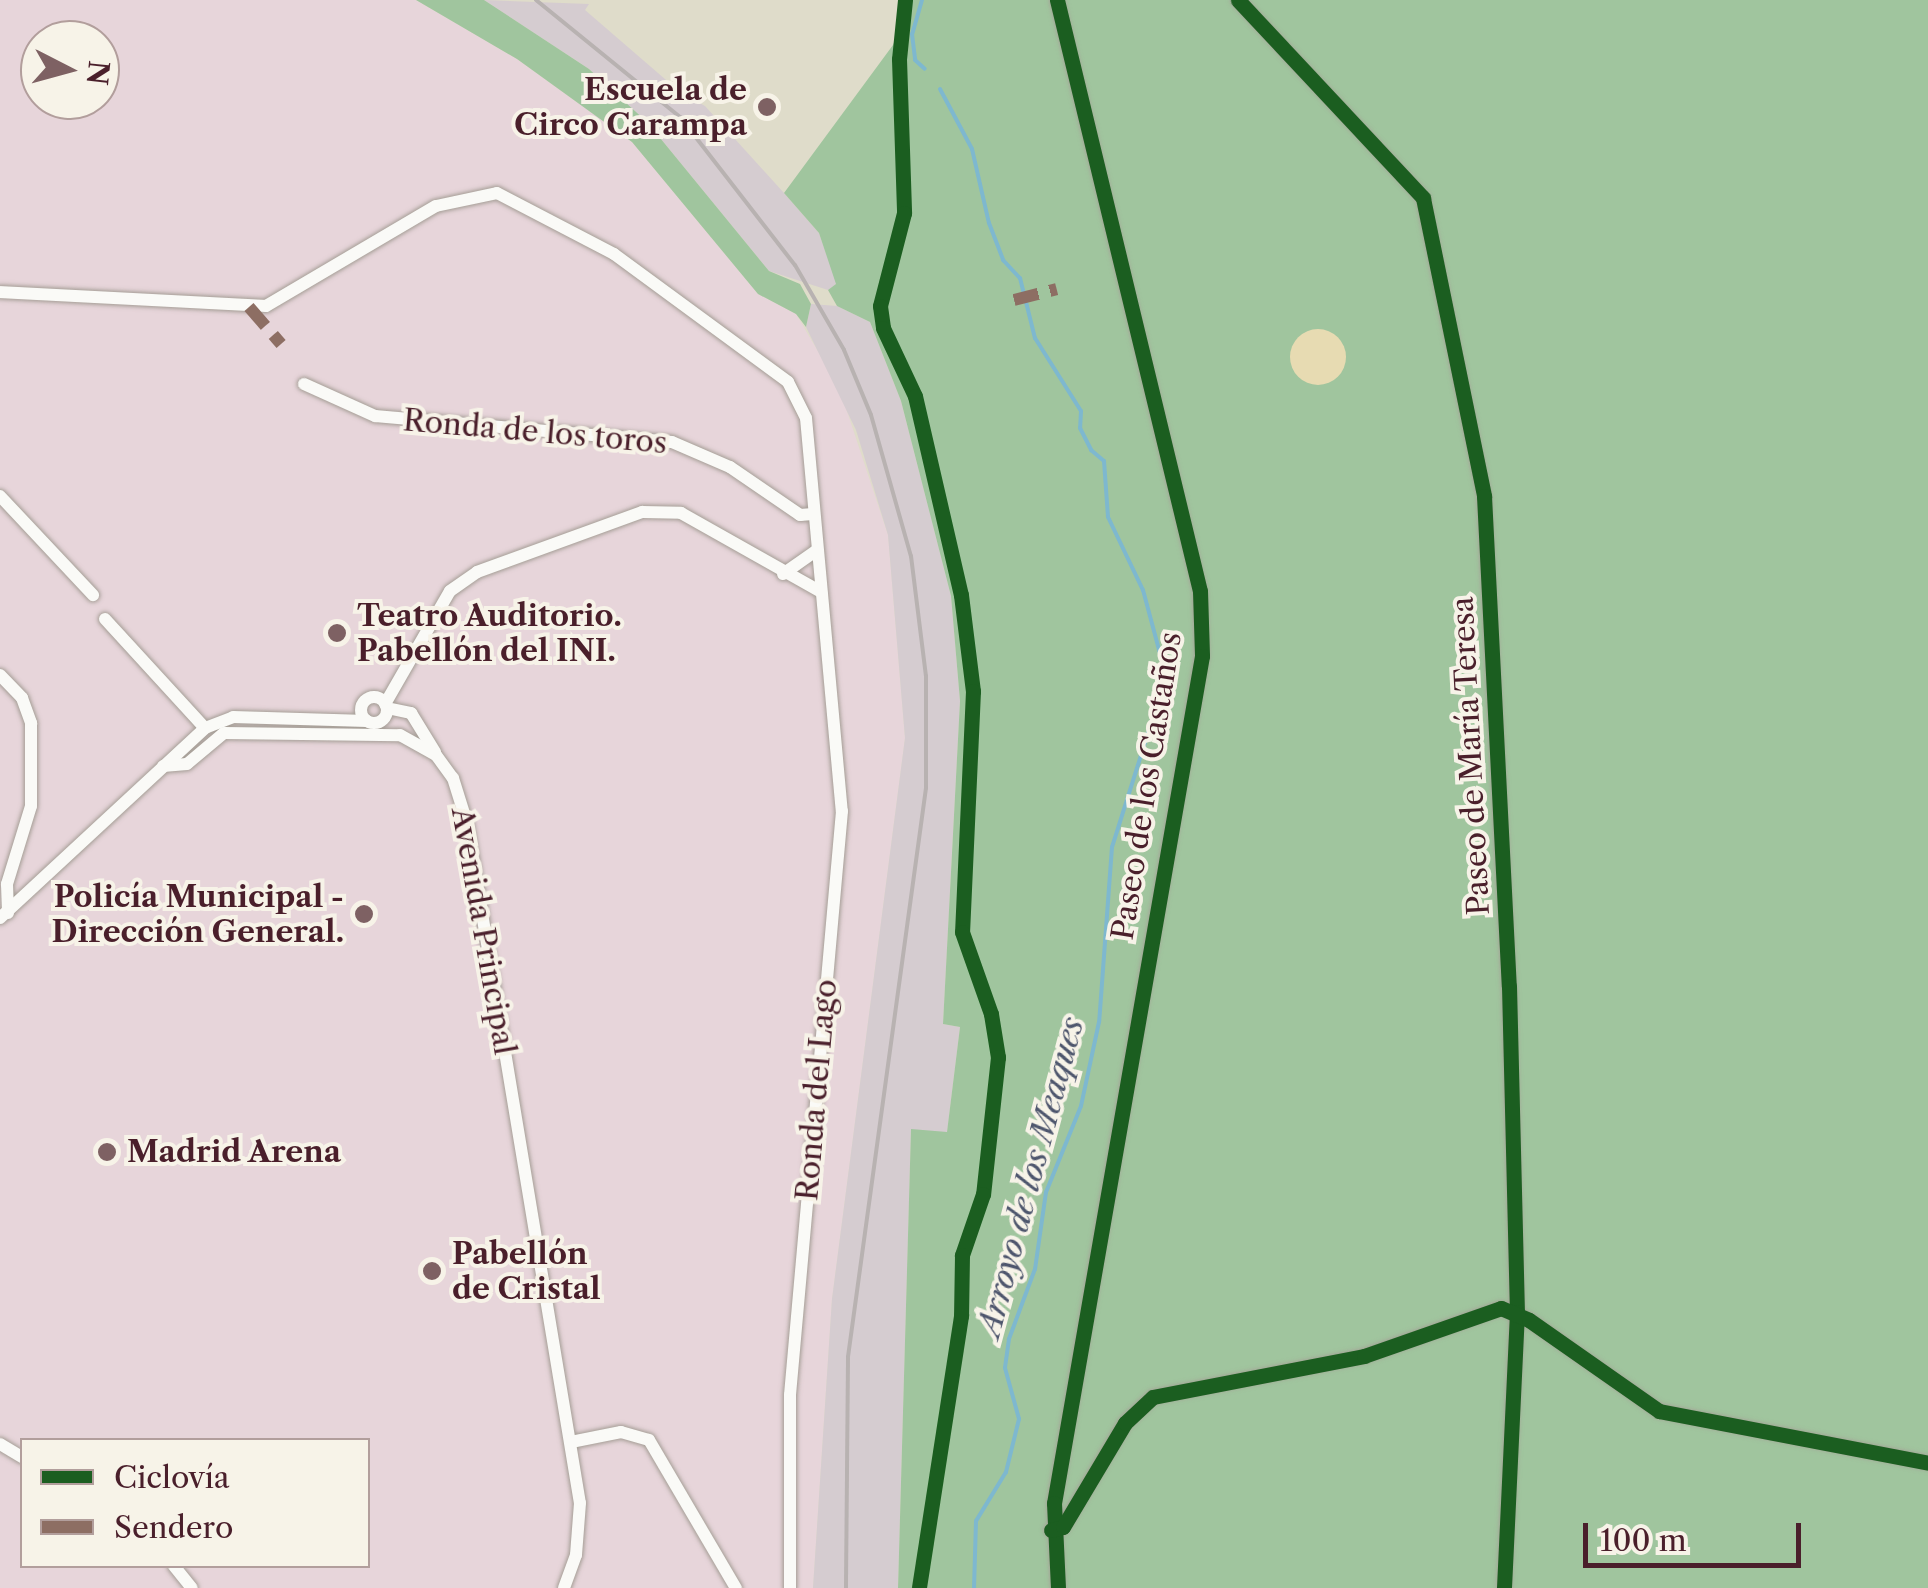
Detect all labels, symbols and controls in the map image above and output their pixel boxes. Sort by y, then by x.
north arrow [20,20,120,120]
text: N [80,59,116,87]
place label: Escuela de Circo Carampa [514,72,747,142]
marker: Escuela de Circo Carampa [756,96,778,118]
street label: Ronda de los toros [401,403,669,461]
street label: Paseo de María Teresa [1445,595,1497,917]
place label: Teatro Auditorio. Pabellón del INI. [357,598,623,668]
marker: Teatro Auditorio. Pabellón del INI. [326,622,348,644]
street label: Paseo de los Castaños [1105,630,1189,942]
street label: Avenida Principal [443,804,523,1058]
place label: Policía Municipal - Dirección General. [52,879,344,950]
marker: Policía Municipal - Dirección General. [353,903,375,925]
street label: Ronda del Lago [789,978,845,1202]
water label: Arroyo de los Meaques [970,1013,1092,1341]
place label: Madrid Arena [127,1134,342,1170]
marker: Madrid Arena [96,1141,118,1163]
place label: Pabellón de Cristal [452,1236,601,1306]
marker: Pabellón de Cristal [421,1260,443,1282]
legend [20,1438,370,1568]
text: Ciclovía [114,1459,230,1496]
scale bar [1588,1503,1806,1565]
text: Sendero [114,1509,233,1546]
text: 100 m [1600,1522,1687,1559]

